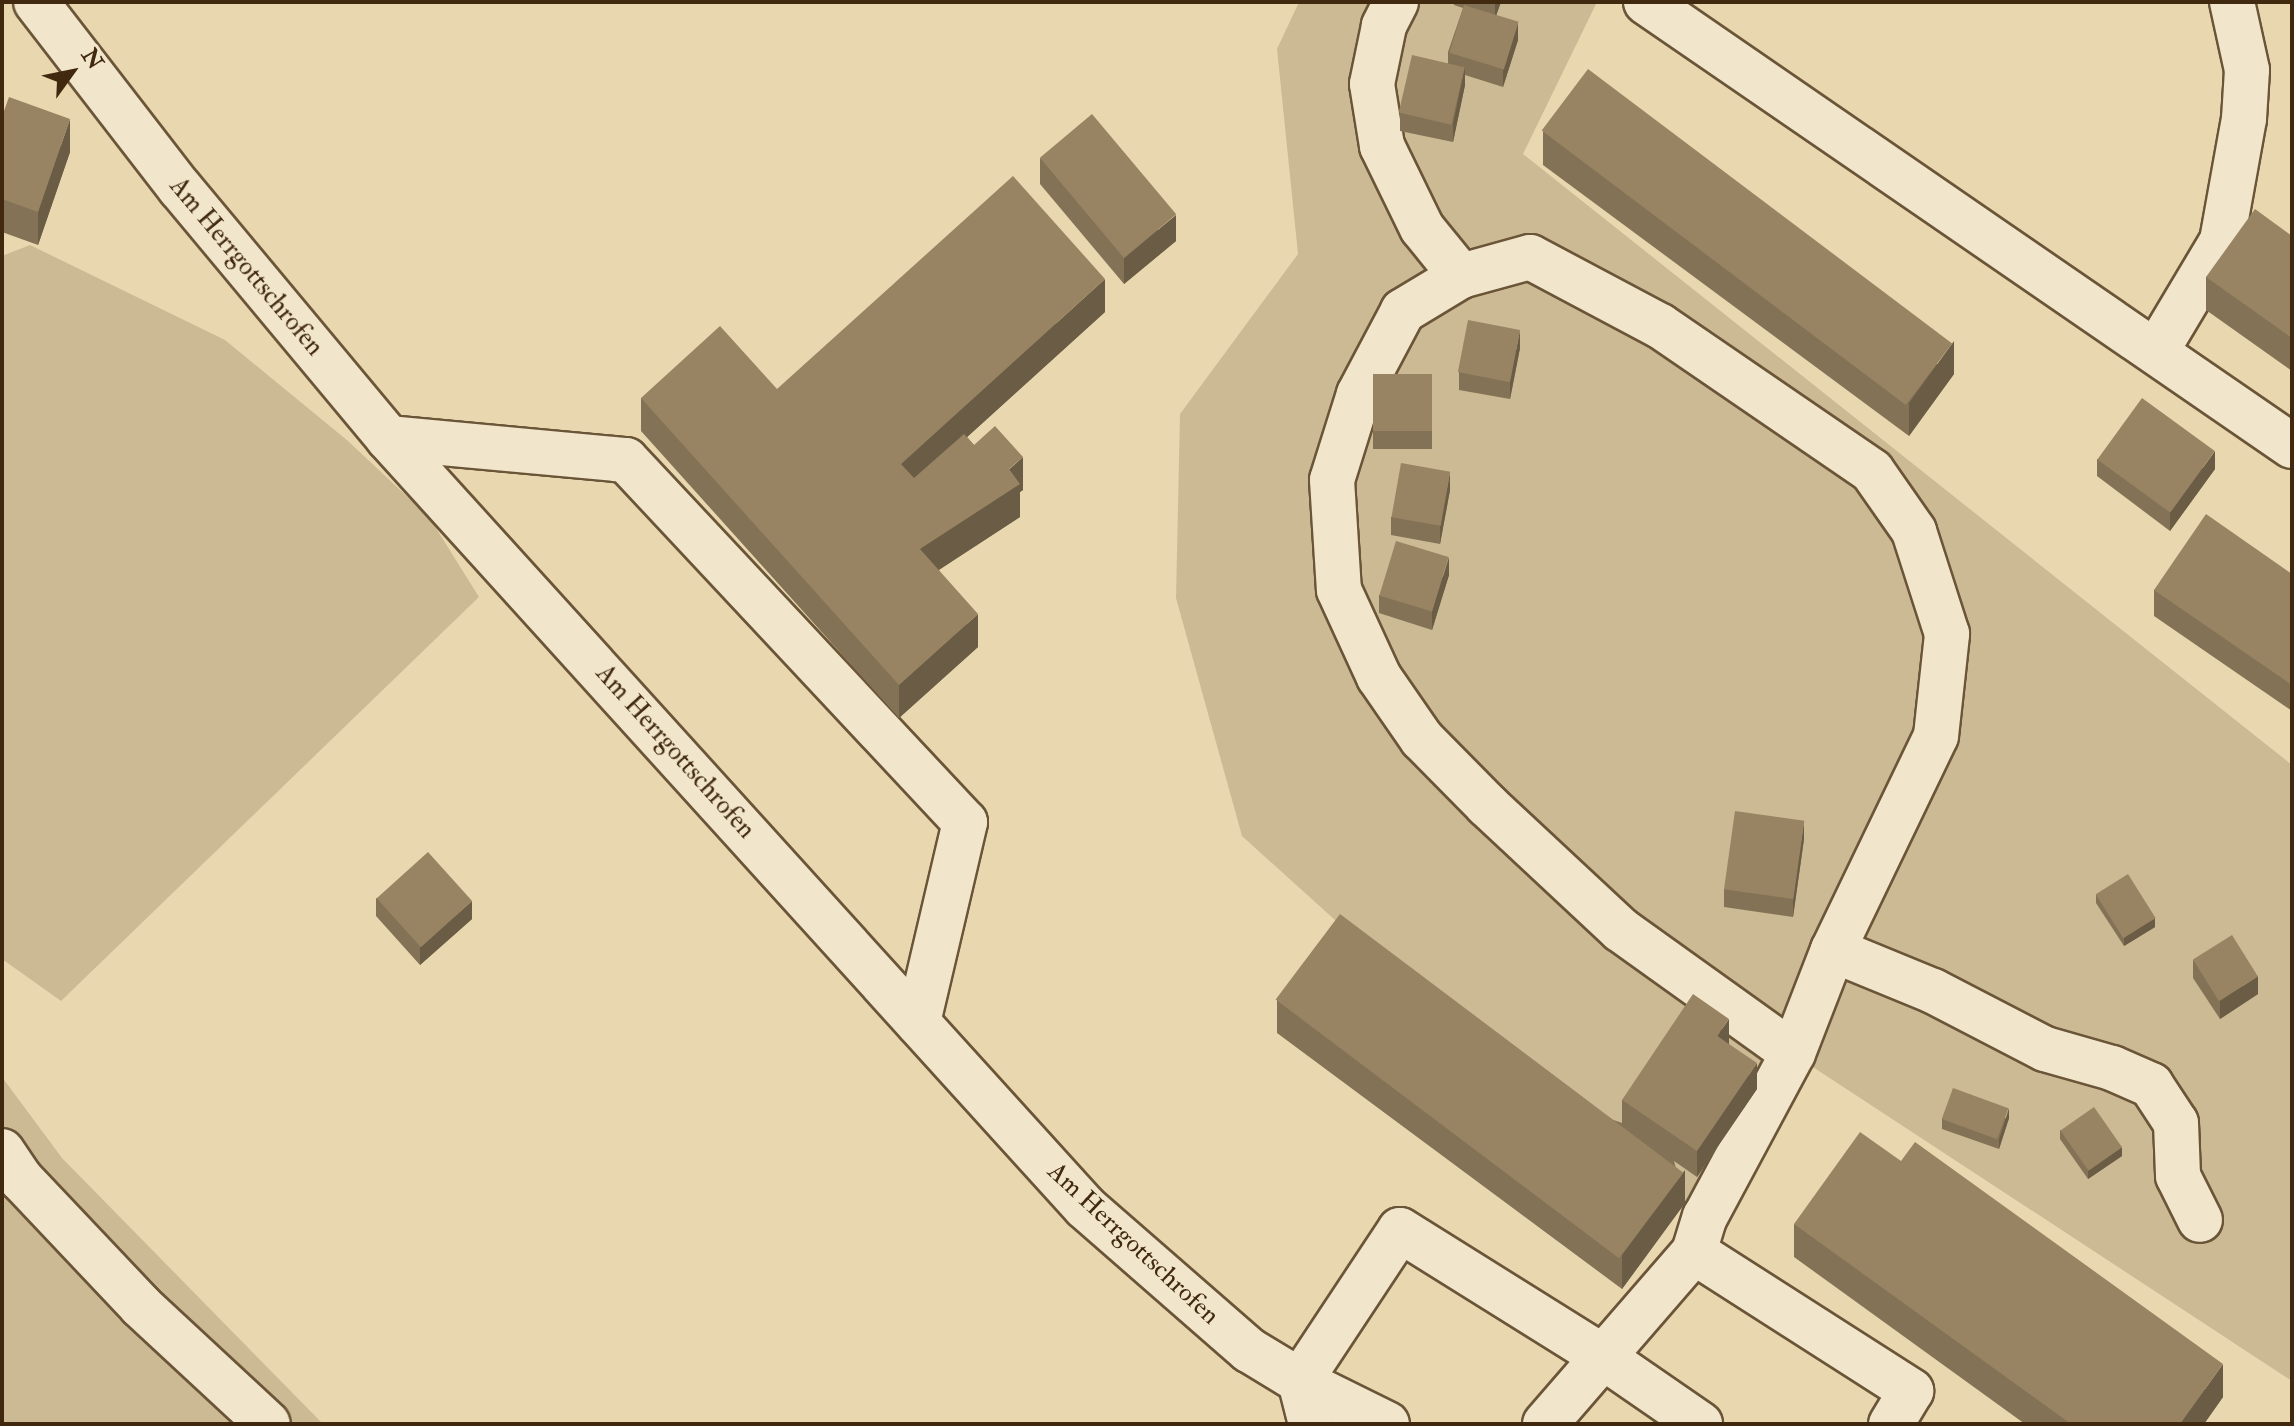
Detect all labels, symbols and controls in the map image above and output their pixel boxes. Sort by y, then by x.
north arrow [32,32,112,112]
text: N [75,43,109,75]
street label: Am Herrgottschrofen [162,171,330,363]
street label: Am Herrgottschrofen [589,659,761,845]
street label: Am Herrgottschrofen [1041,1156,1225,1332]

